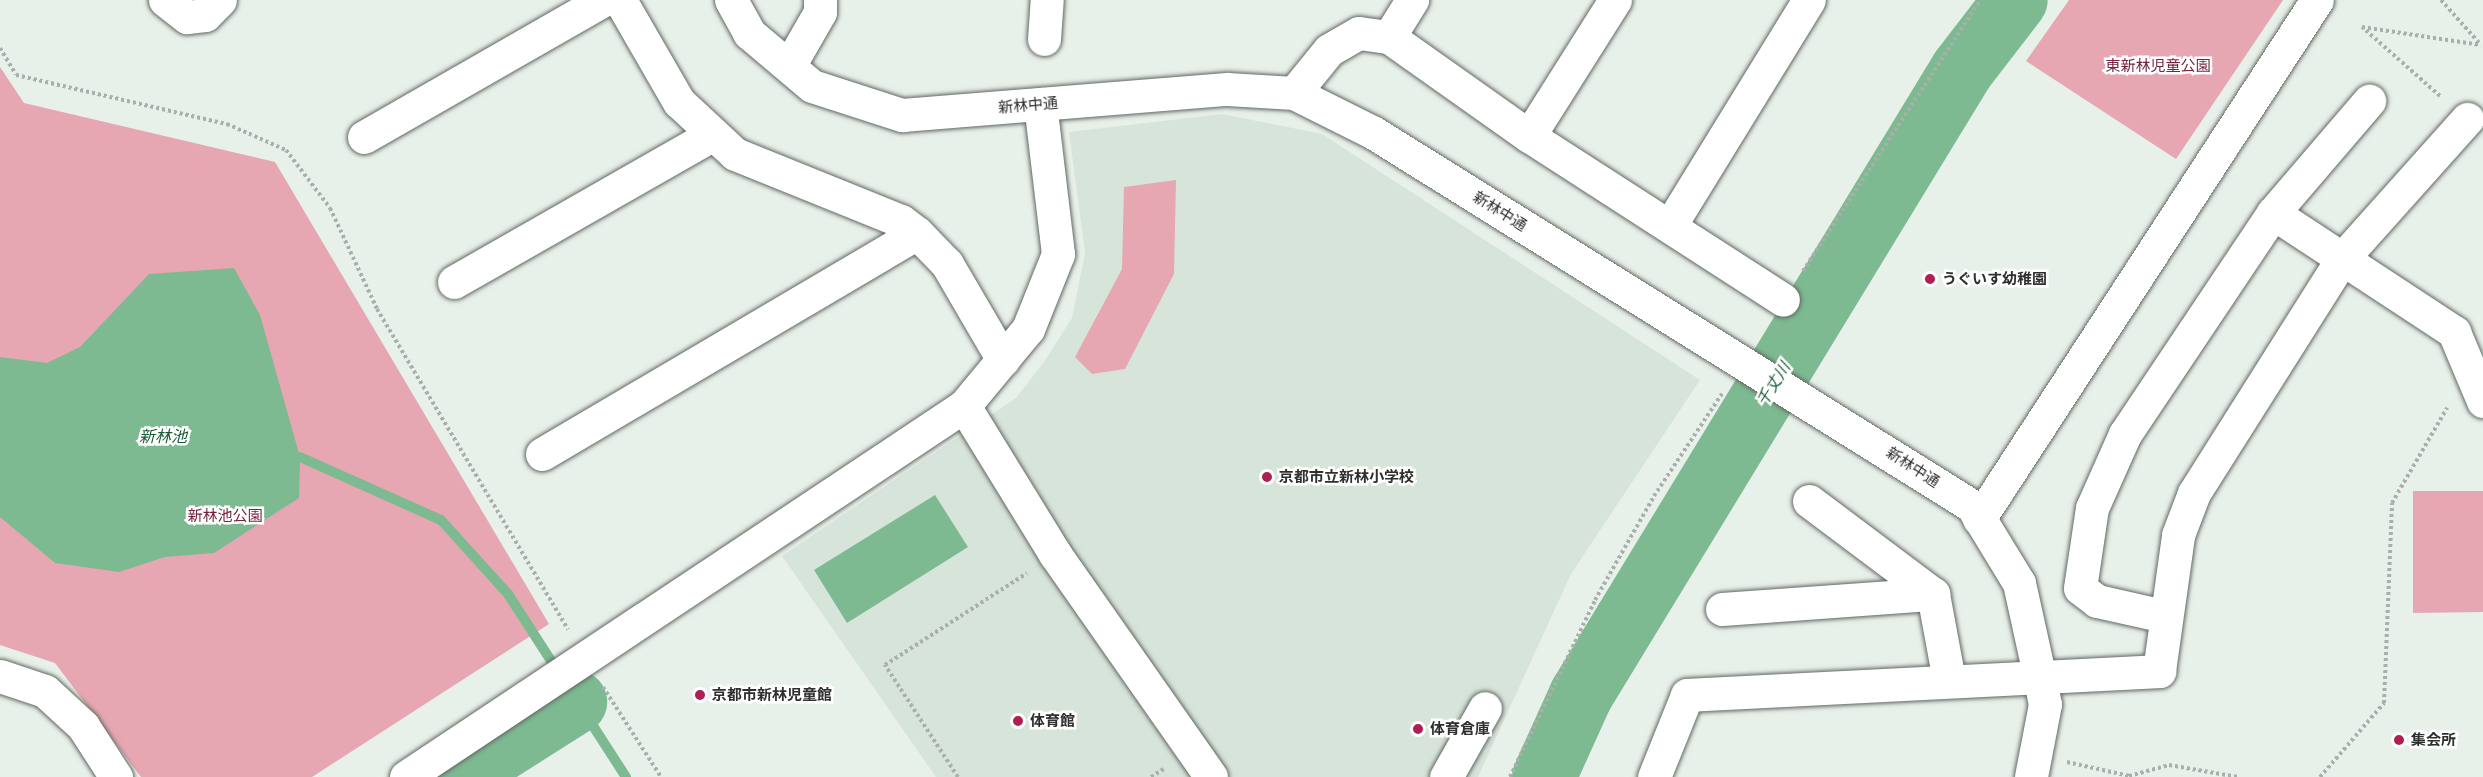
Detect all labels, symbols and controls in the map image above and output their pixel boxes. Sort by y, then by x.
park label: 東新林児童公園 [2106,57,2210,75]
street label: 新林中通 [997,93,1059,117]
street label: 新林中通 [1470,187,1530,235]
place label: うぐいす幼稚園 [1942,270,2047,288]
marker: うぐいす幼稚園 [1923,272,1937,286]
water label: 千丈川 [1752,359,1794,409]
water label: 新林池 [139,426,187,446]
street label: 新林中通 [1883,443,1943,491]
place label: 京都市立新林小学校 [1279,468,1414,486]
marker: 京都市立新林小学校 [1260,470,1274,484]
park label: 新林池公園 [188,507,262,525]
place label: 京都市新林児童館 [712,686,832,704]
marker: 京都市新林児童館 [693,688,707,702]
place label: 体育館 [1030,712,1075,730]
marker: 体育館 [1011,714,1025,728]
place label: 体育倉庫 [1430,720,1490,738]
marker: 体育倉庫 [1411,722,1425,736]
place label: 集会所 [2411,731,2456,749]
marker: 集会所 [2392,733,2406,747]

